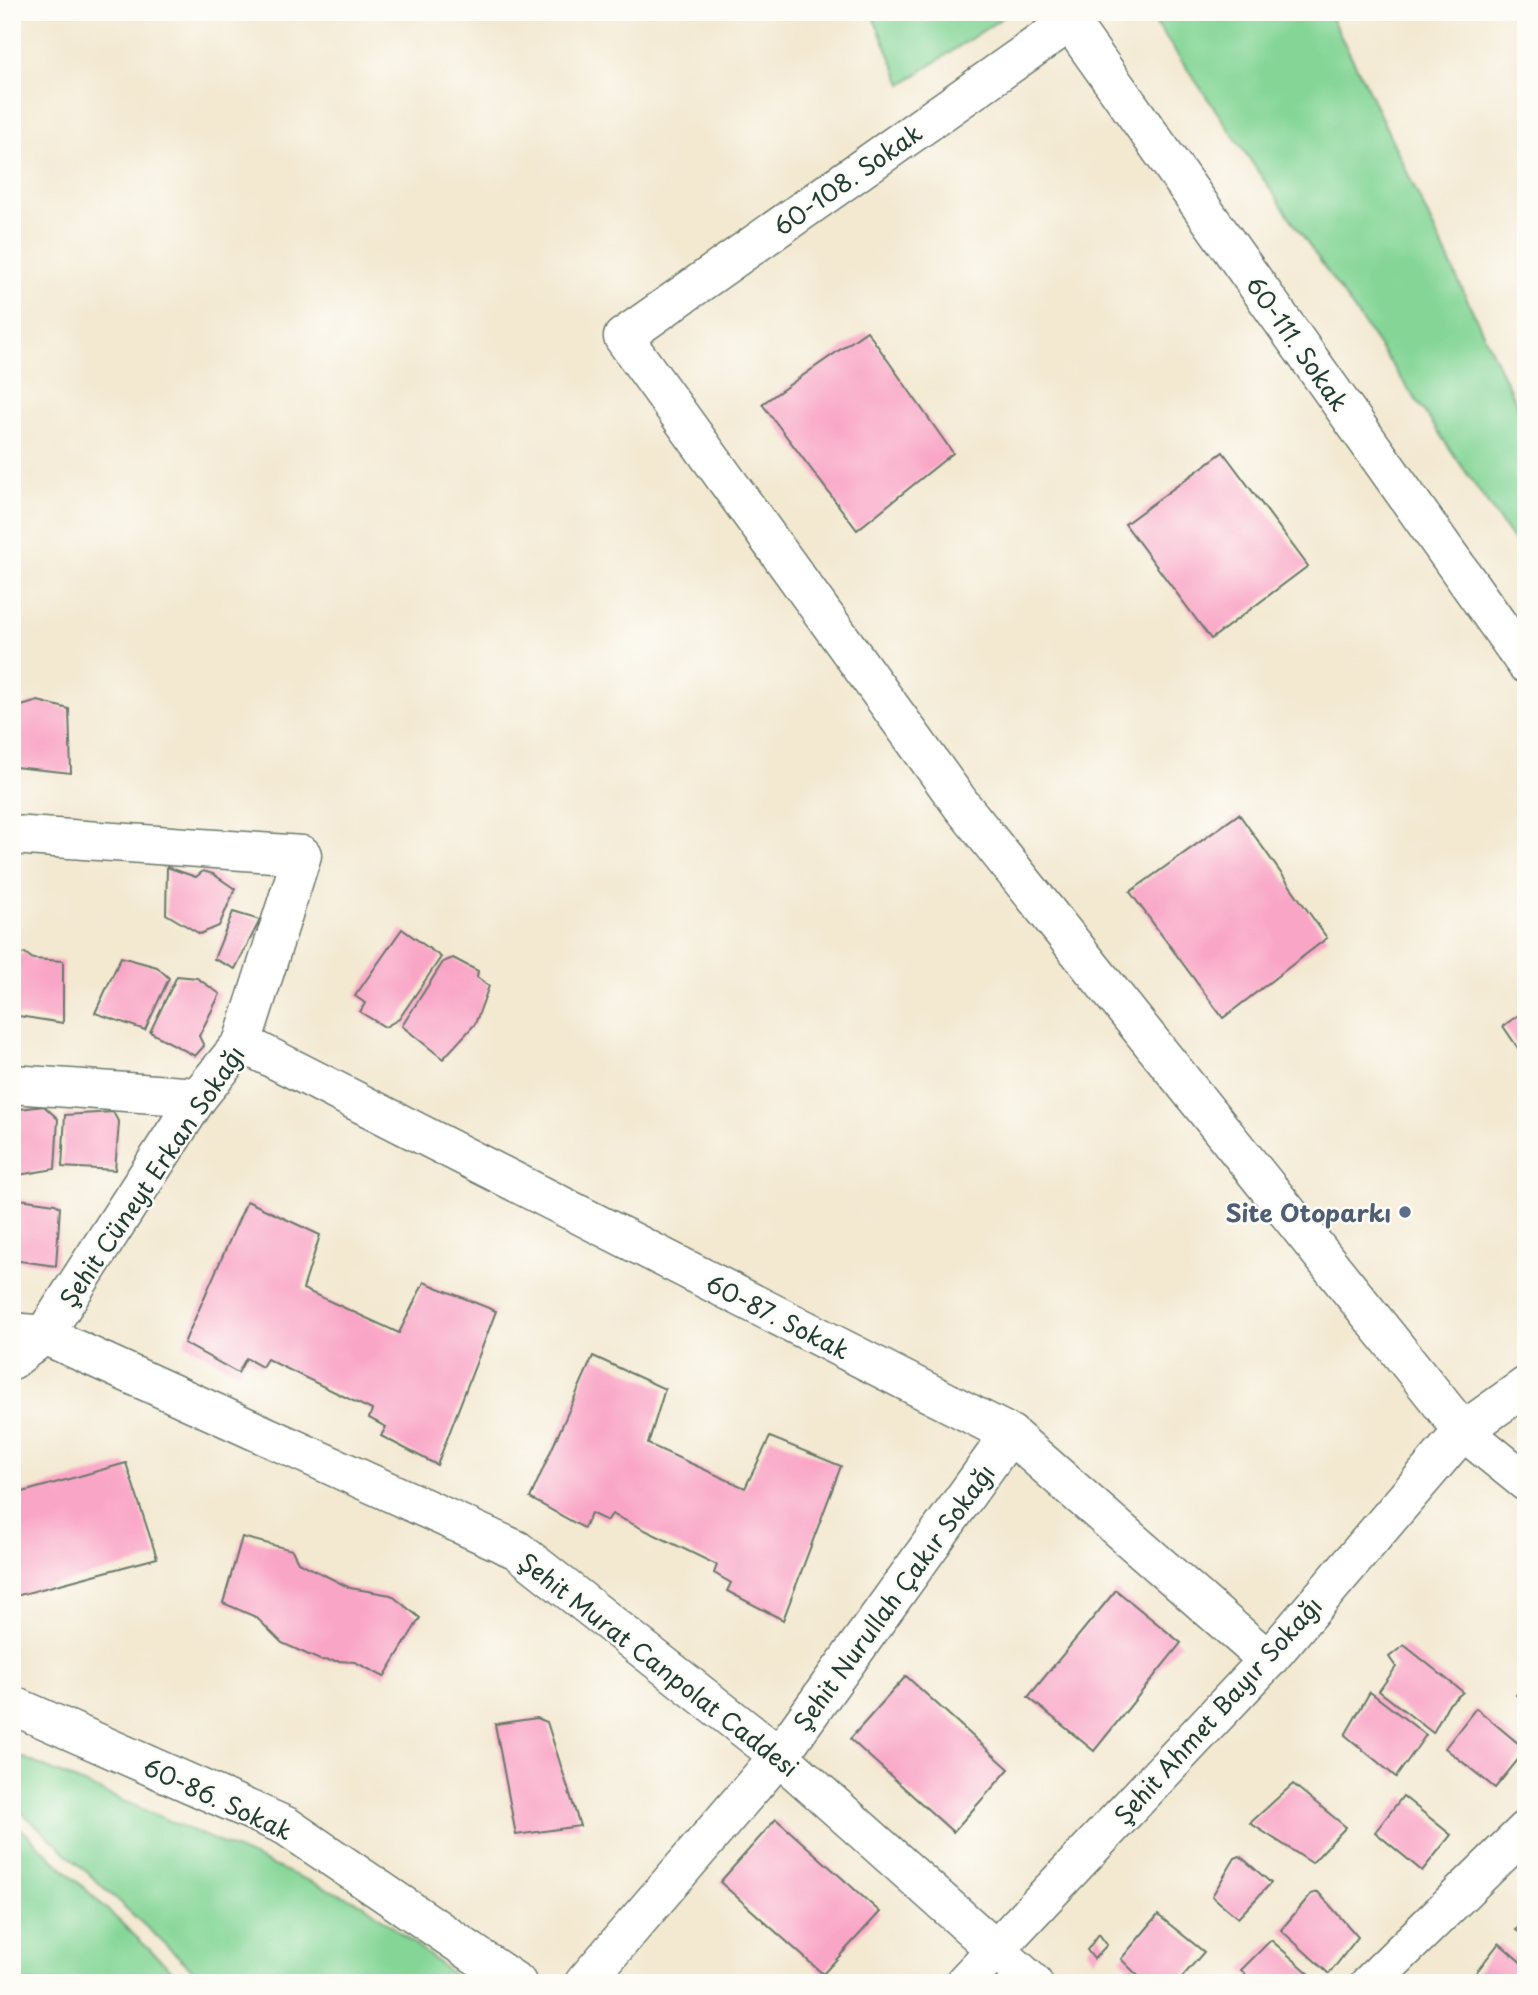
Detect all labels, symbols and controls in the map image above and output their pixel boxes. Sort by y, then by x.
street label: 60-108. Sokak [765,114,929,244]
street label: 60-111. Sokak [1238,268,1358,418]
street label: Şehit Cüneyt Erkan Sokağı [50,1038,252,1314]
place label: Site Otoparkı [1225,1194,1391,1230]
marker: Site Otoparkı [1397,1204,1413,1220]
street label: 60-87. Sokak [700,1264,856,1368]
street label: Şehit Nurullah Çakır Sokağı [784,1456,1002,1738]
street label: Şehit Murat Canpolat Caddesi [511,1543,807,1785]
street label: Şehit Ahmet Bayır Sokağı [1105,1588,1329,1832]
street label: 60-86. Sokak [137,1748,299,1848]

